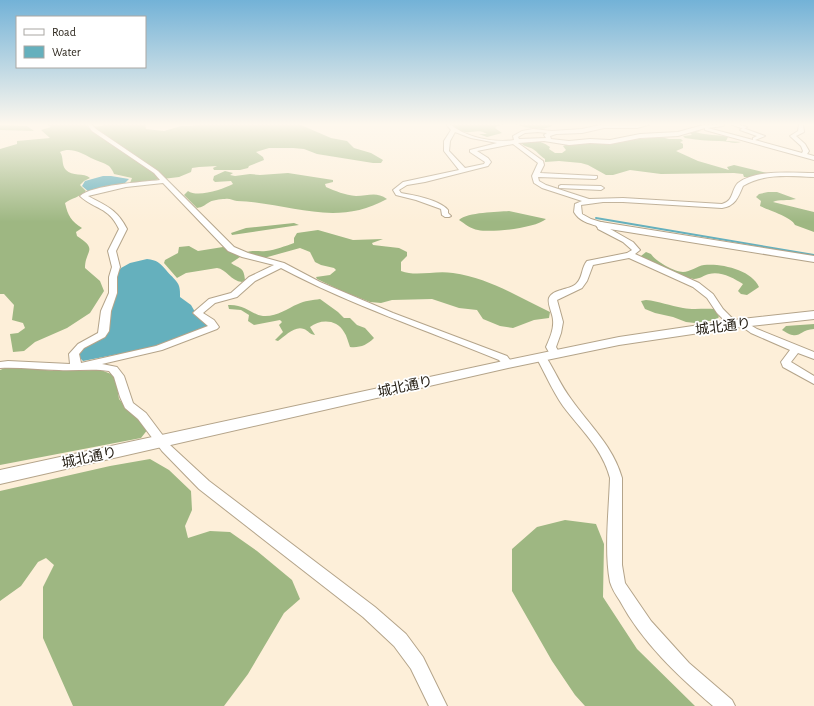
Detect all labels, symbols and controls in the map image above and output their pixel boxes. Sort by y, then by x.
legend [16,16,146,68]
text: Road [52,26,76,38]
text: Water [52,46,81,58]
street label: 城北通り [694,315,752,337]
street label: 城北通り [376,372,434,400]
street label: 城北通り [60,443,118,471]

